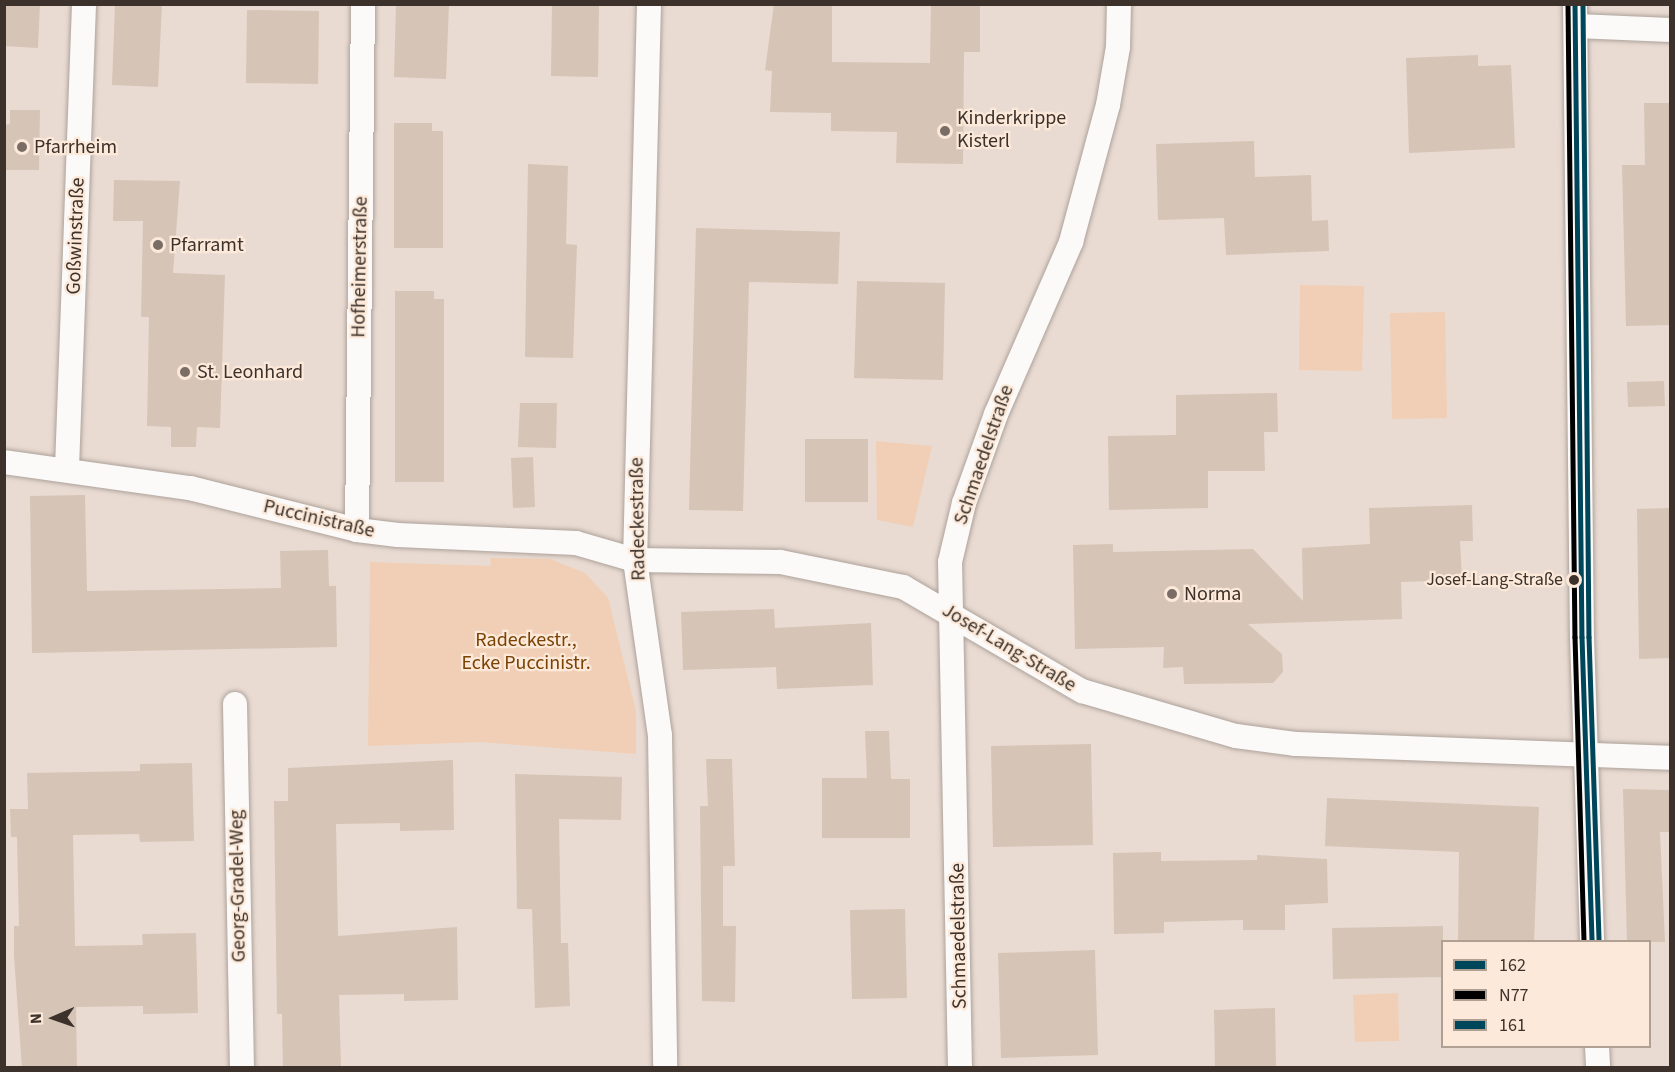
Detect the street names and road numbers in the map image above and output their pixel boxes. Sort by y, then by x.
street label: Goßwinstraße [62,177,90,295]
street label: Hofheimerstraße [347,196,373,338]
street label: Schmaedelstraße [949,382,1019,528]
street label: Radeckestraße [625,457,651,581]
street label: Puccinistraße [261,495,377,543]
street label: Josef-Lang-Straße [938,599,1080,697]
street label: Georg-Gradel-Weg [225,809,251,963]
street label: Schmaedelstraße [946,863,972,1009]

